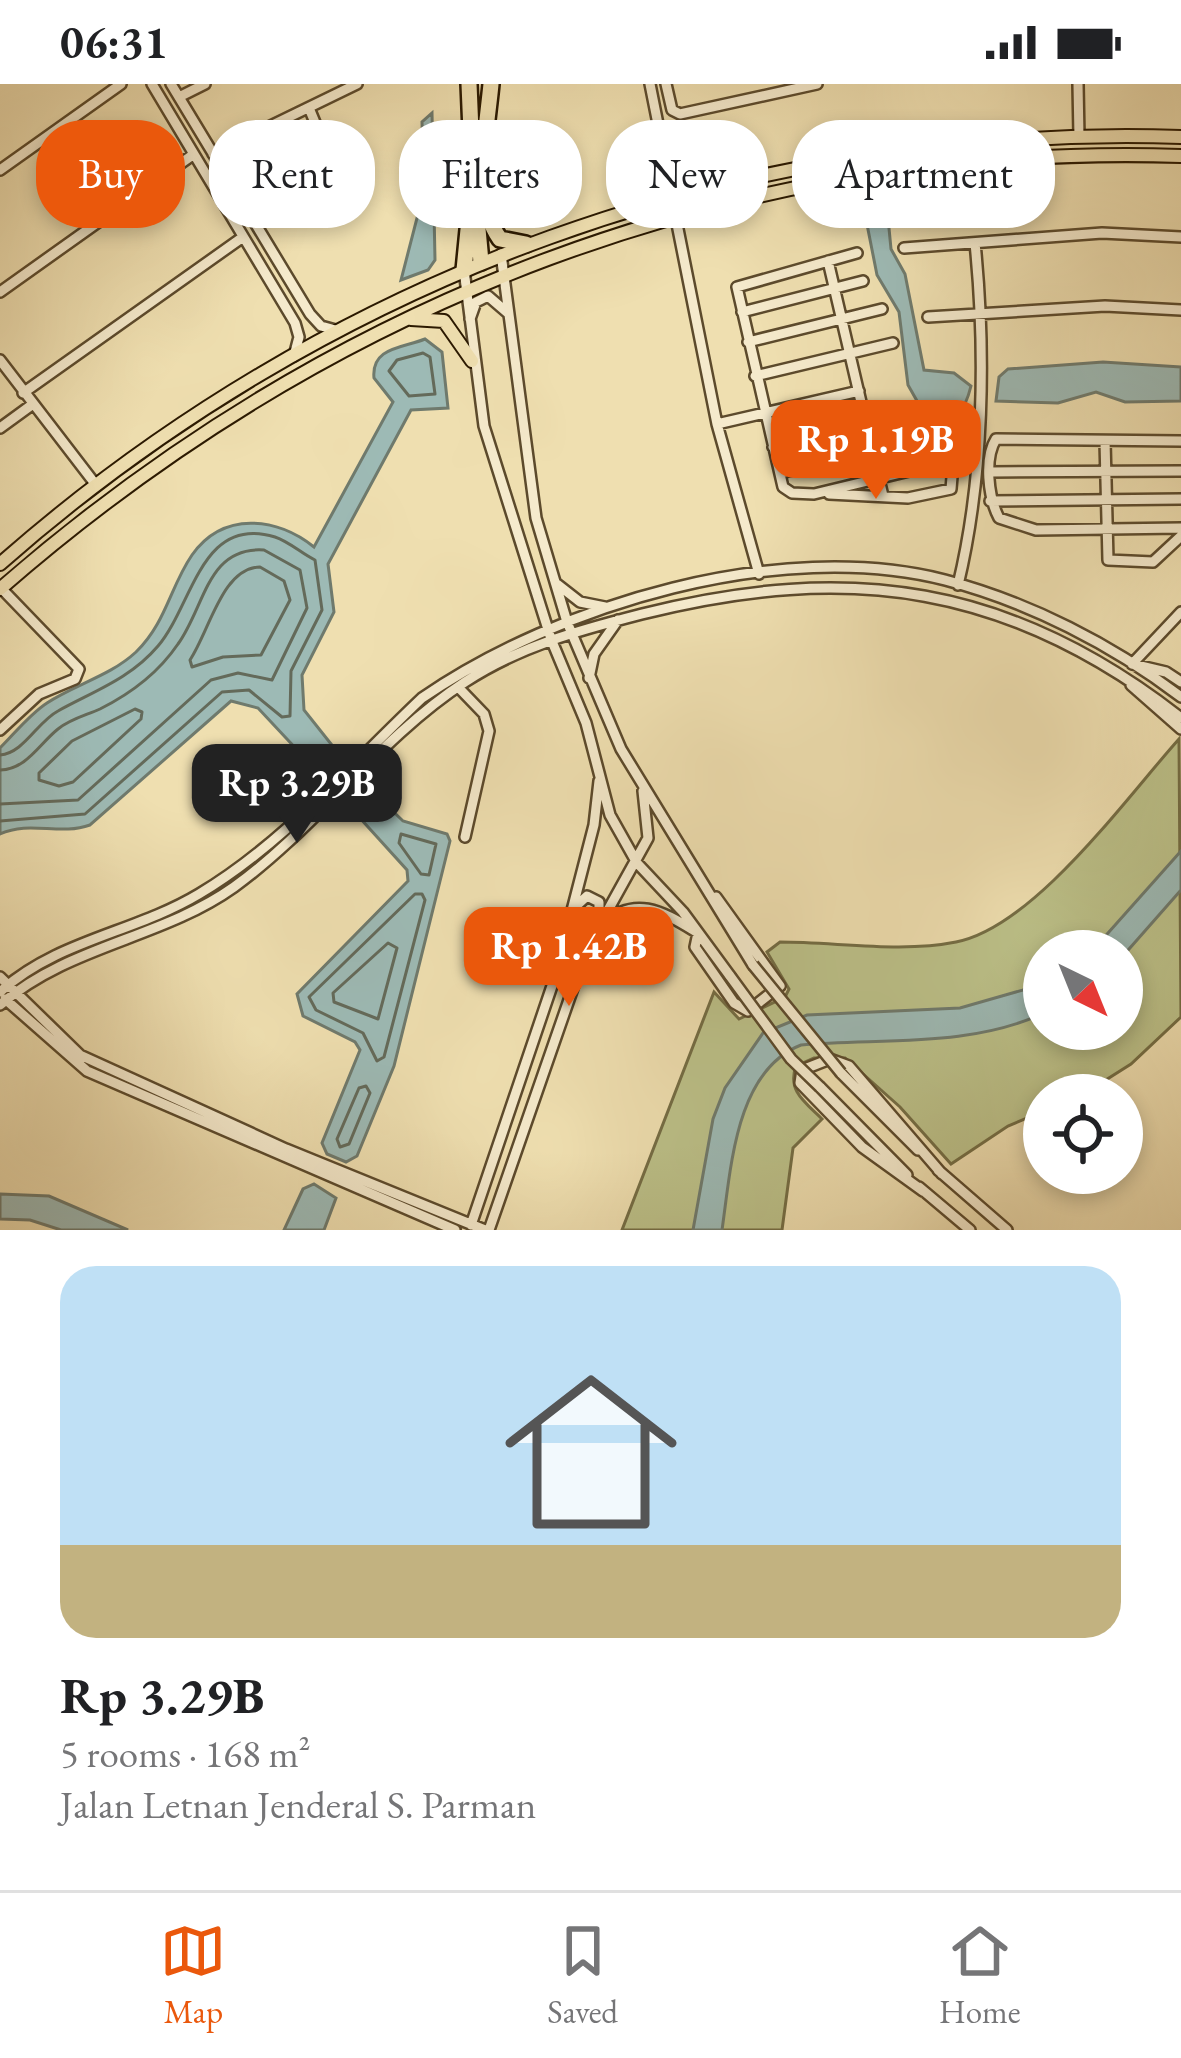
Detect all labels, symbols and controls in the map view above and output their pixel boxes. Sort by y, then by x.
text: 06:31 [60,13,168,71]
chip: Buy [36,120,185,228]
chip: Rent [209,120,375,228]
chip: Filters [399,120,582,228]
chip: New [606,120,768,228]
chip: Apartment [792,120,1055,228]
pin: Rp 1.19B [752,400,1000,502]
text: Rp 1.19B [798,413,954,464]
pin: Rp 3.29B [173,744,421,846]
text: Rp 3.29B [219,757,375,808]
pin: Rp 1.42B [445,907,693,1009]
text: Rp 1.42B [491,920,647,971]
north arrow [1023,930,1143,1050]
map controls [1023,930,1143,1194]
button: locate [1023,1074,1143,1194]
icon: home [483,1344,699,1560]
text: Rp 3.29B [60,1662,264,1728]
text: 5 rooms · 168 m² [60,1728,311,1779]
text: Jalan Letnan Jenderal S. Parman [60,1779,536,1830]
tab: Map [160,1918,226,2033]
tab: Saved [547,1918,618,2033]
tab: Home [939,1918,1021,2033]

